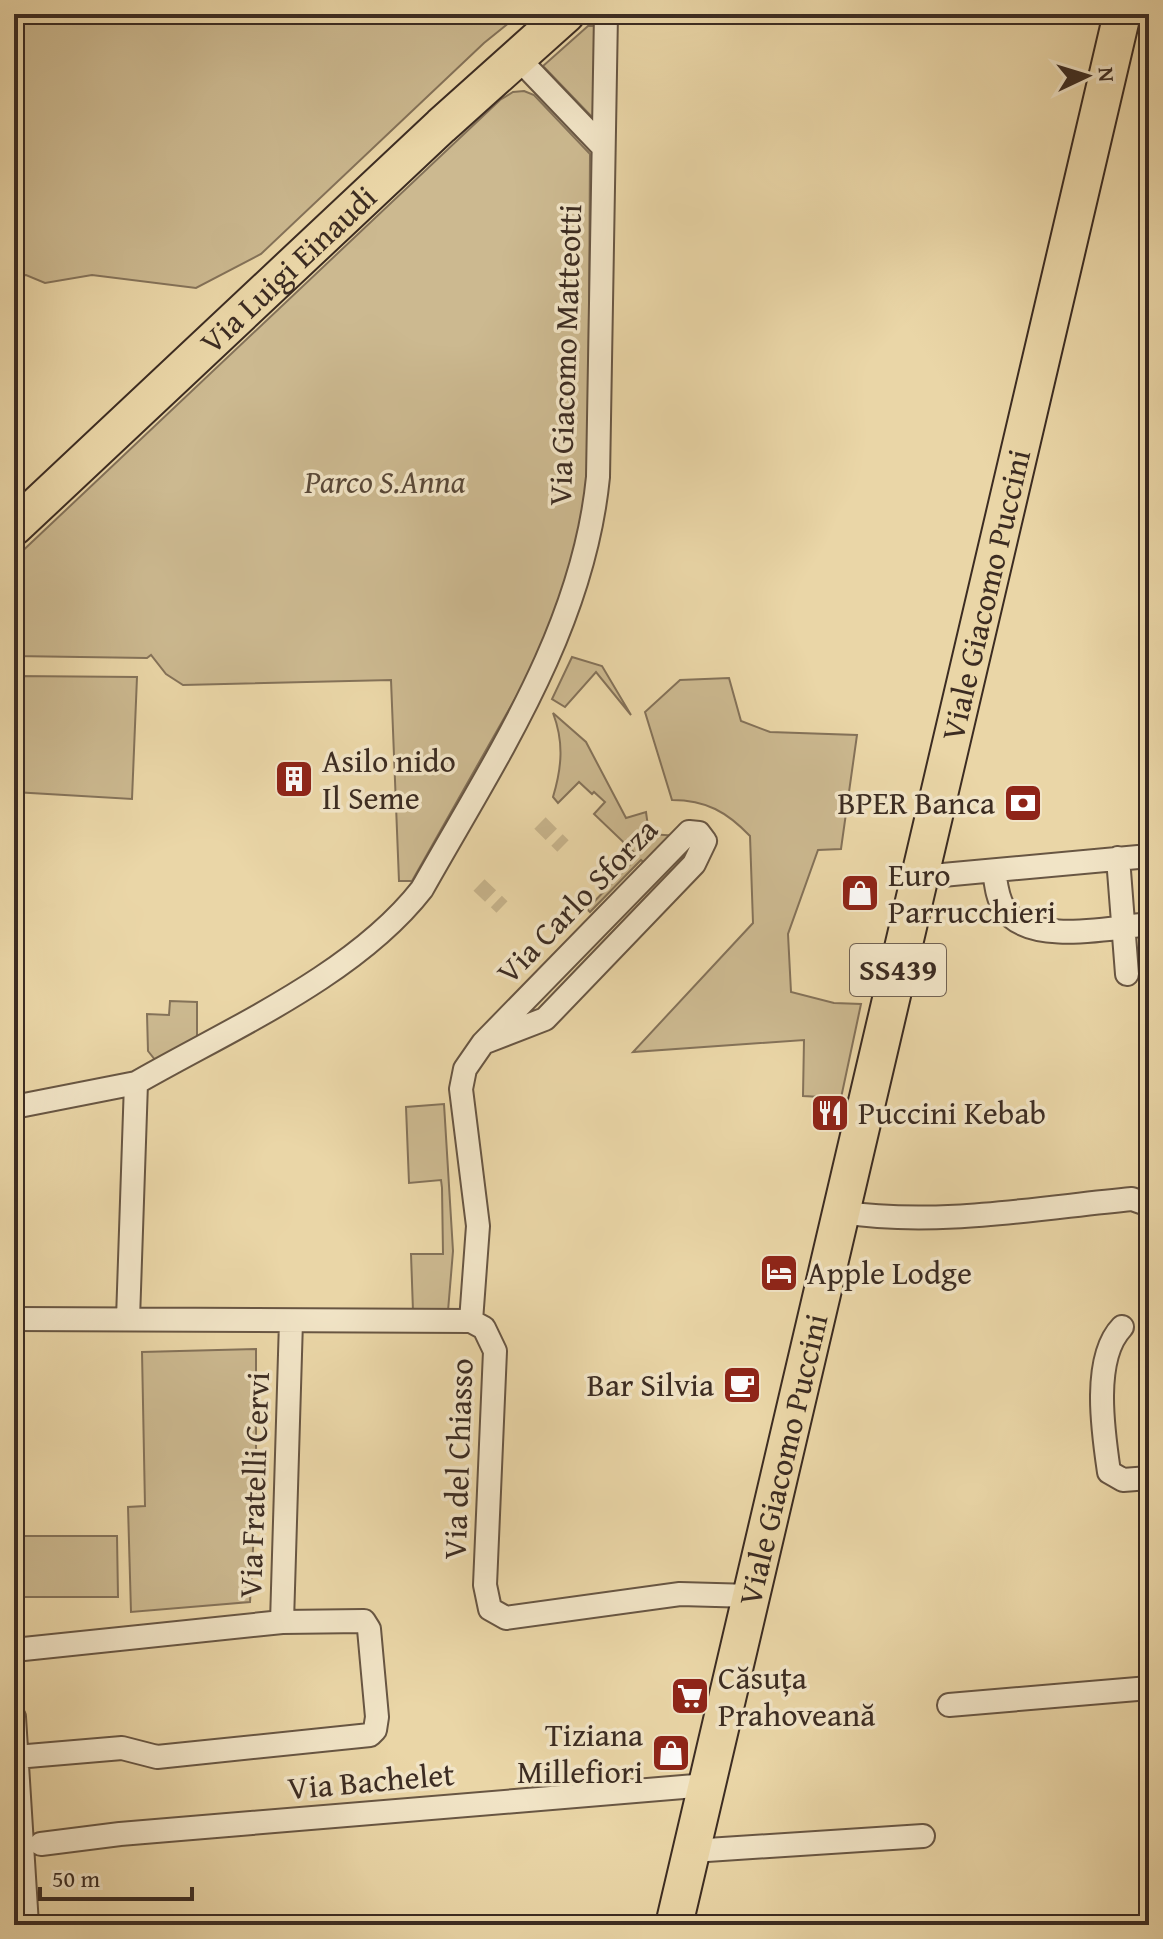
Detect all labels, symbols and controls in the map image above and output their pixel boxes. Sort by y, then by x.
north arrow [1047,36,1127,116]
text: N [1090,66,1123,83]
street label: Via Luigi Einaudi [189,174,387,364]
street label: Via Giacomo Matteotti [536,203,593,507]
street label: Viale Giacomo Puccini [928,445,1042,745]
park label: Parco S.Anna [303,458,466,505]
place label: Asilo nido Il Seme [322,737,456,821]
building icon: Asilo nido Il Seme [273,758,315,800]
place label: BPER Banca [837,779,995,826]
bank icon: BPER Banca [1002,782,1044,824]
street label: Via Carlo Sforza [485,807,668,994]
place label: Euro Parrucchieri [888,851,1056,935]
shop icon: Euro Parrucchieri [839,872,881,914]
road number: SS439 [850,944,946,996]
place label: Puccini Kebab [858,1089,1046,1136]
restaurant icon: Puccini Kebab [809,1092,851,1134]
place label: Apple Lodge [807,1249,972,1296]
hotel icon: Apple Lodge [758,1252,800,1294]
street label: Viale Giacomo Puccini [726,1309,839,1610]
street label: Via del Chiasso [430,1358,485,1560]
place label: Bar Silvia [587,1361,714,1408]
cafe icon: Bar Silvia [721,1364,763,1406]
street label: Via Fratelli Cervi [226,1371,281,1599]
place label: Căsuța Prahoveană [718,1654,875,1738]
supermarket icon: Căsuța Prahoveană [669,1675,711,1717]
place label: Tiziana Millefiori [517,1711,643,1795]
shop icon: Tiziana Millefiori [650,1732,692,1774]
street label: Via Bachelet [286,1750,456,1811]
scale bar [40,1851,192,1901]
text: 50 m [52,1861,100,1896]

